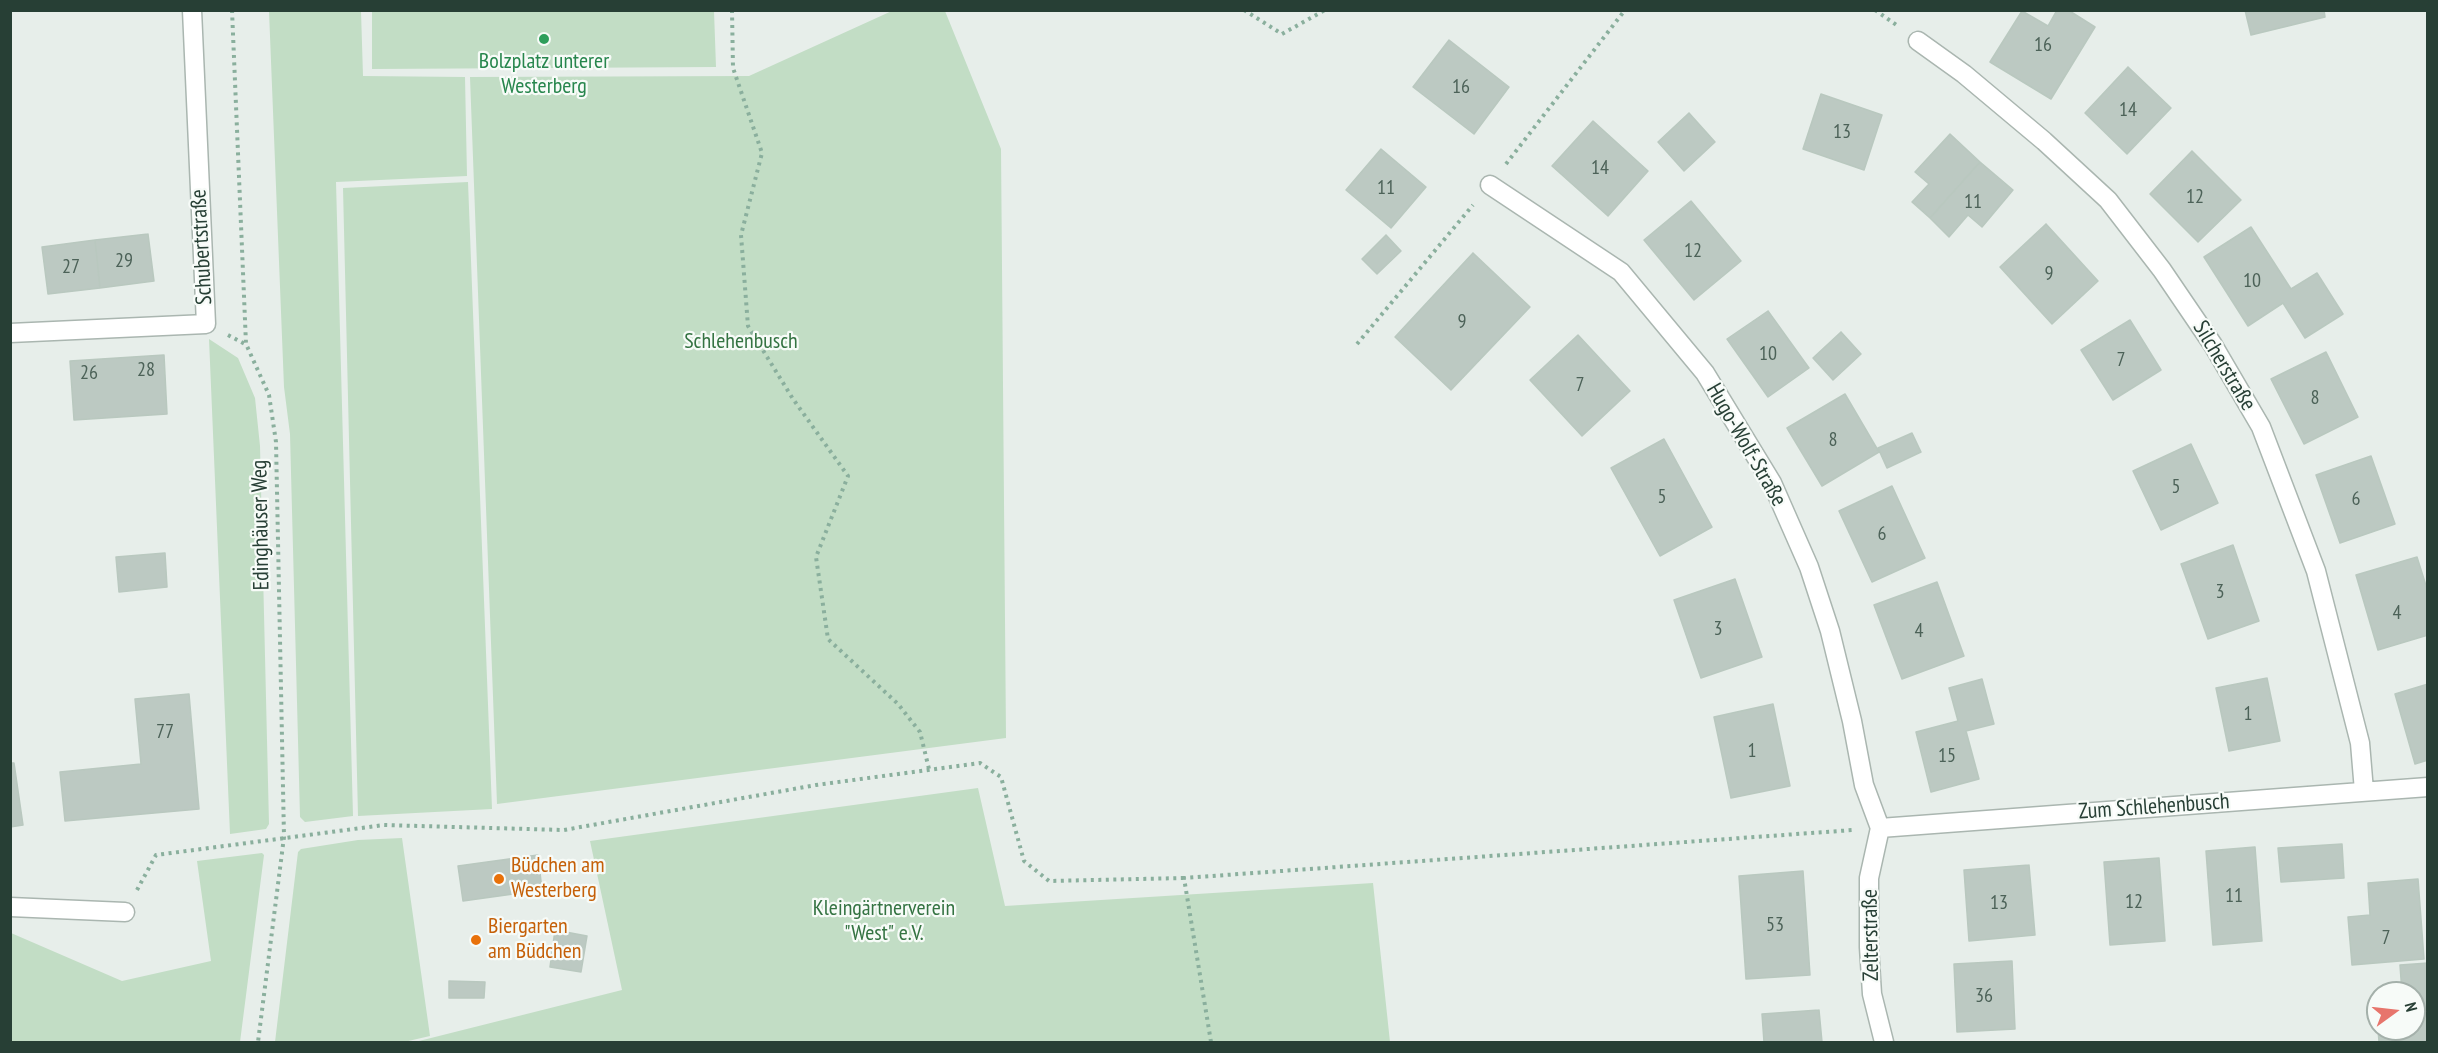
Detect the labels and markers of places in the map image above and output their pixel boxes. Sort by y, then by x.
marker: Bolzplatz unterer Westerberg [537,32,551,46]
place label: Bolzplatz unterer Westerberg [479,49,609,100]
place label: Büdchen am Westerberg [511,853,604,904]
marker: Büdchen am Westerberg [492,872,506,886]
place label: Biergarten am Büdchen [488,914,581,966]
marker: Biergarten am Büdchen [469,933,483,947]

